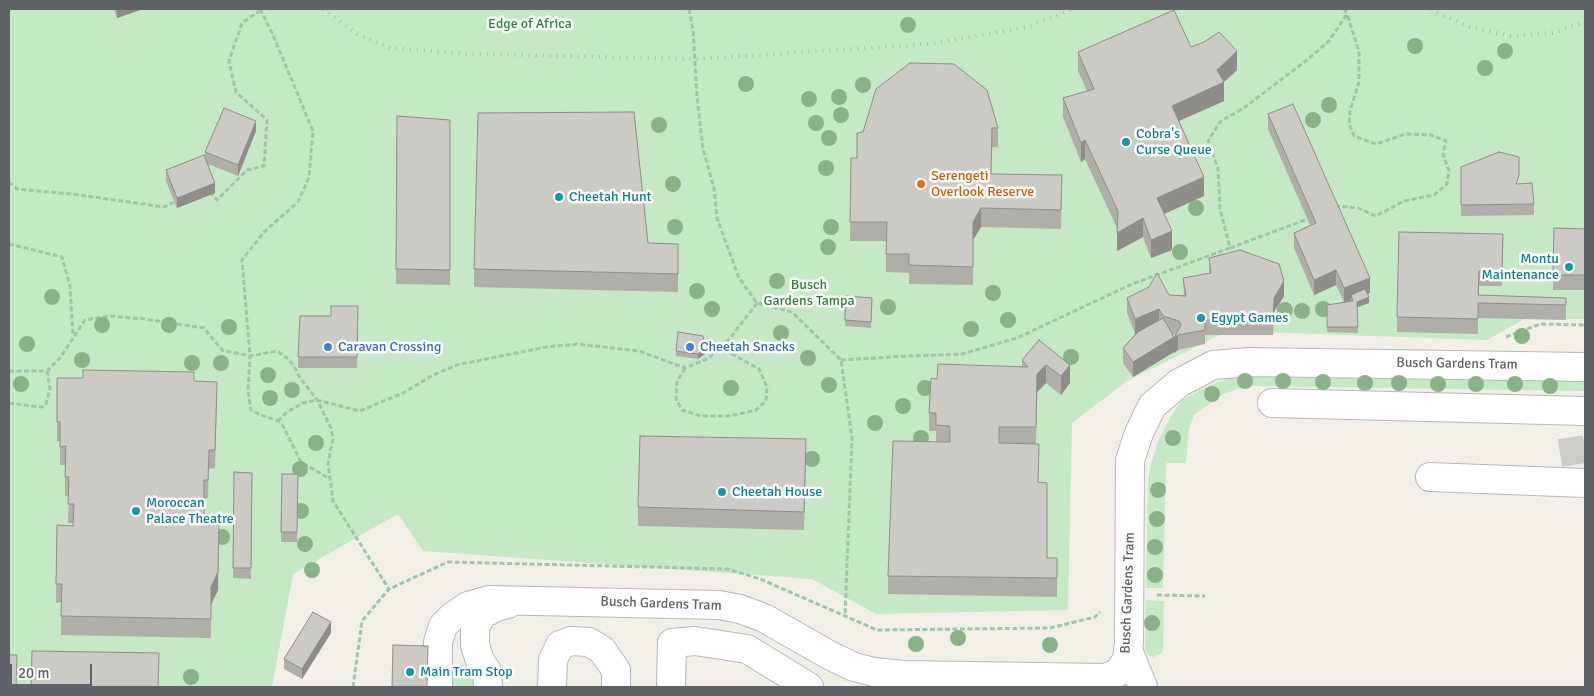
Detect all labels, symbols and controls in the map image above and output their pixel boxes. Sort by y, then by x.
park label: Edge of Africa [488,16,572,32]
place label: Cobra's Curse Queue [1136,126,1212,158]
marker: Cobra's Curse Queue [1120,136,1132,148]
place label: Serengeti Overlook Reserve [931,168,1034,200]
marker: Serengeti Overlook Reserve [915,178,927,190]
place label: Cheetah Hunt [569,189,651,205]
marker: Cheetah Hunt [553,191,565,203]
place label: Montu Maintenance [1481,251,1559,284]
marker: Montu Maintenance [1563,261,1575,273]
park label: Busch Gardens Tampa [763,277,855,310]
place label: Egypt Games [1211,310,1288,326]
marker: Egypt Games [1195,312,1207,324]
place label: Caravan Crossing [338,339,441,355]
place label: Cheetah Snacks [700,339,795,355]
marker: Caravan Crossing [322,341,334,353]
marker: Cheetah Snacks [684,341,696,353]
street label: Busch Gardens Tram [1396,355,1518,373]
place label: Cheetah House [732,484,822,500]
marker: Cheetah House [716,486,728,498]
place label: Moroccan Palace Theatre [146,495,234,528]
marker: Moroccan Palace Theatre [130,505,142,517]
street label: Busch Gardens Tram [1117,532,1139,654]
street label: Busch Gardens Tram [600,593,722,615]
scale bar [12,654,95,686]
text: 20 m [18,664,49,682]
place label: Main Tram Stop [420,664,513,680]
marker: Main Tram Stop [404,666,416,678]

